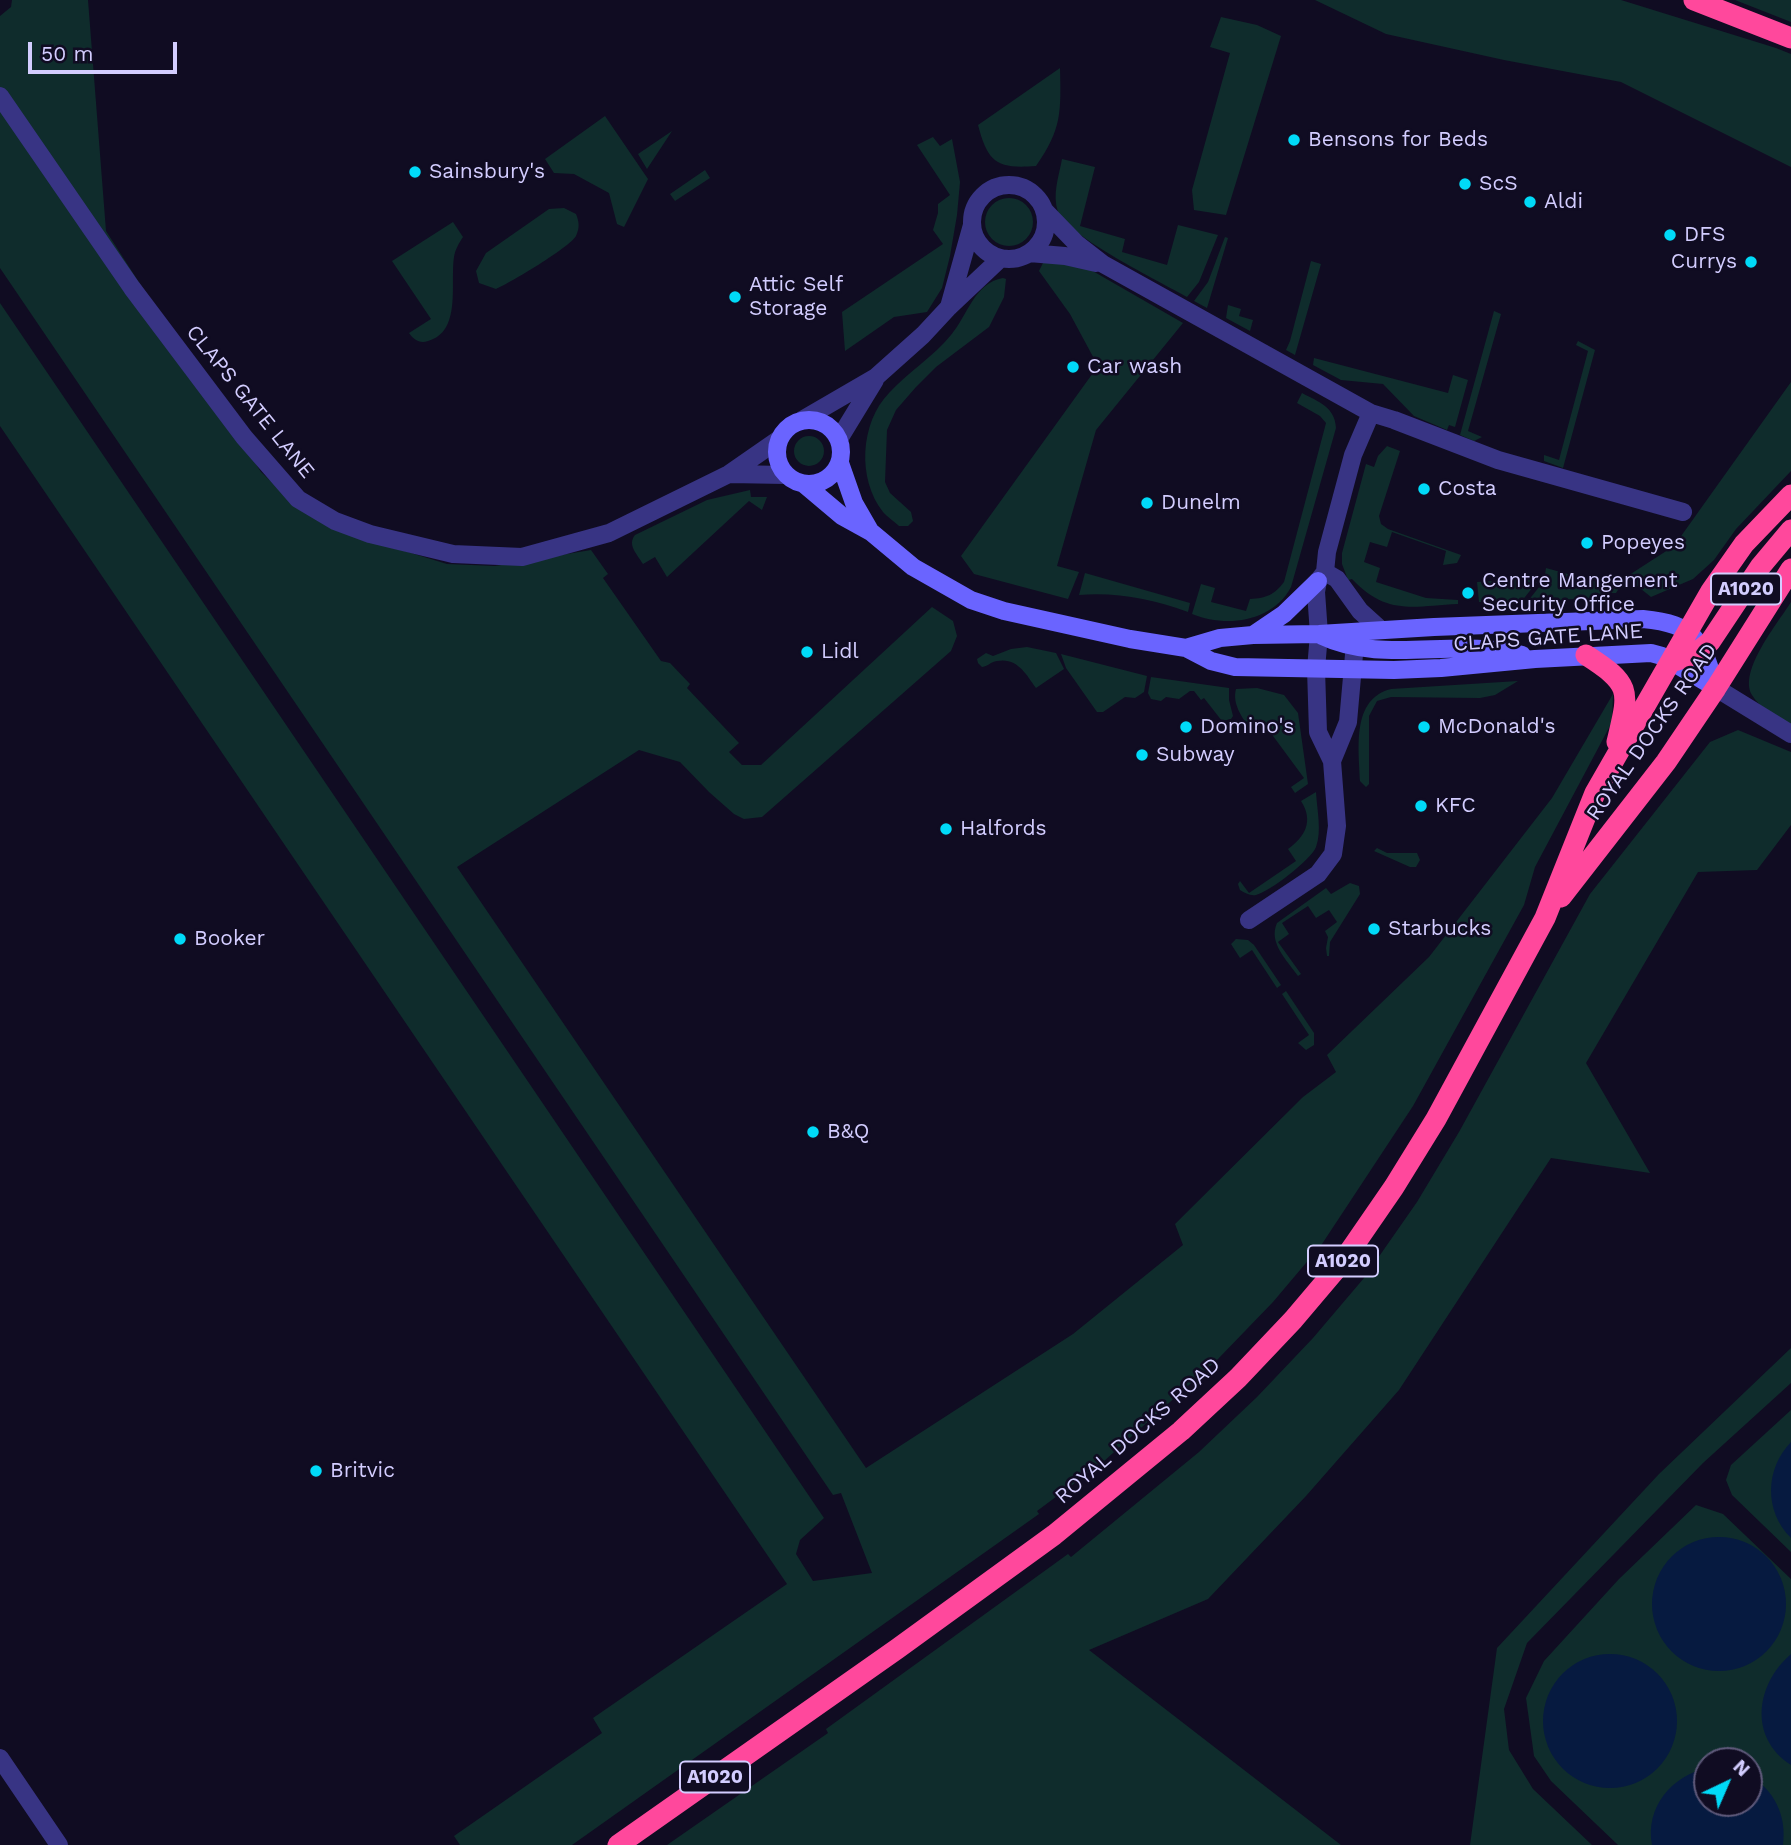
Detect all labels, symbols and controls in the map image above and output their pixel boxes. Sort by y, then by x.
scale bar [32,28,180,72]
text: 50 m [41,41,93,66]
place label: Bensons for Beds [1308,127,1488,153]
marker: Bensons for Beds [1286,132,1302,148]
place label: Sainsbury's [429,159,545,185]
marker: Sainsbury's [407,164,423,180]
place label: ScS [1479,171,1518,197]
marker: ScS [1457,176,1473,192]
place label: Aldi [1544,189,1583,215]
marker: Aldi [1522,194,1538,210]
place label: DFS [1684,222,1725,248]
marker: DFS [1662,227,1678,243]
place label: Currys [1671,249,1737,275]
marker: Currys [1743,254,1759,270]
place label: Attic Self Storage [749,272,843,322]
marker: Attic Self Storage [727,289,743,305]
street label: CLAPS GATE LANE [180,320,320,484]
place label: Car wash [1087,354,1182,380]
marker: Car wash [1065,359,1081,375]
place label: Costa [1438,476,1497,502]
marker: Costa [1416,481,1432,497]
place label: Dunelm [1161,490,1241,516]
marker: Dunelm [1139,495,1155,511]
place label: Popeyes [1601,530,1685,556]
marker: Popeyes [1579,535,1595,551]
place label: Centre Mangement Security Office [1482,568,1677,618]
road number: A1020 [1711,574,1781,604]
marker: Centre Mangement Security Office [1460,585,1476,601]
street label: CLAPS GATE LANE [1452,619,1644,657]
street label: ROYAL DOCKS ROAD [1581,638,1723,826]
place label: Lidl [821,639,859,665]
marker: Lidl [799,644,815,660]
place label: Domino's [1200,714,1294,740]
place label: McDonald's [1438,714,1555,740]
marker: Domino's [1178,719,1194,735]
marker: McDonald's [1416,719,1432,735]
place label: Subway [1156,742,1235,768]
marker: Subway [1134,747,1150,763]
place label: KFC [1435,793,1476,819]
marker: KFC [1413,798,1429,814]
place label: Halfords [960,816,1047,842]
marker: Halfords [938,821,954,837]
place label: Starbucks [1388,916,1491,942]
marker: Starbucks [1366,921,1382,937]
place label: Booker [194,926,265,952]
marker: Booker [172,931,188,947]
place label: B&Q [827,1119,870,1145]
marker: B&Q [805,1124,821,1140]
road number: A1020 [1308,1246,1378,1276]
street label: ROYAL DOCKS ROAD [1050,1352,1226,1510]
place label: Britvic [330,1458,395,1484]
marker: Britvic [308,1463,324,1479]
north arrow [1693,1747,1763,1817]
text: N [1728,1755,1755,1781]
road number: A1020 [680,1762,750,1792]

